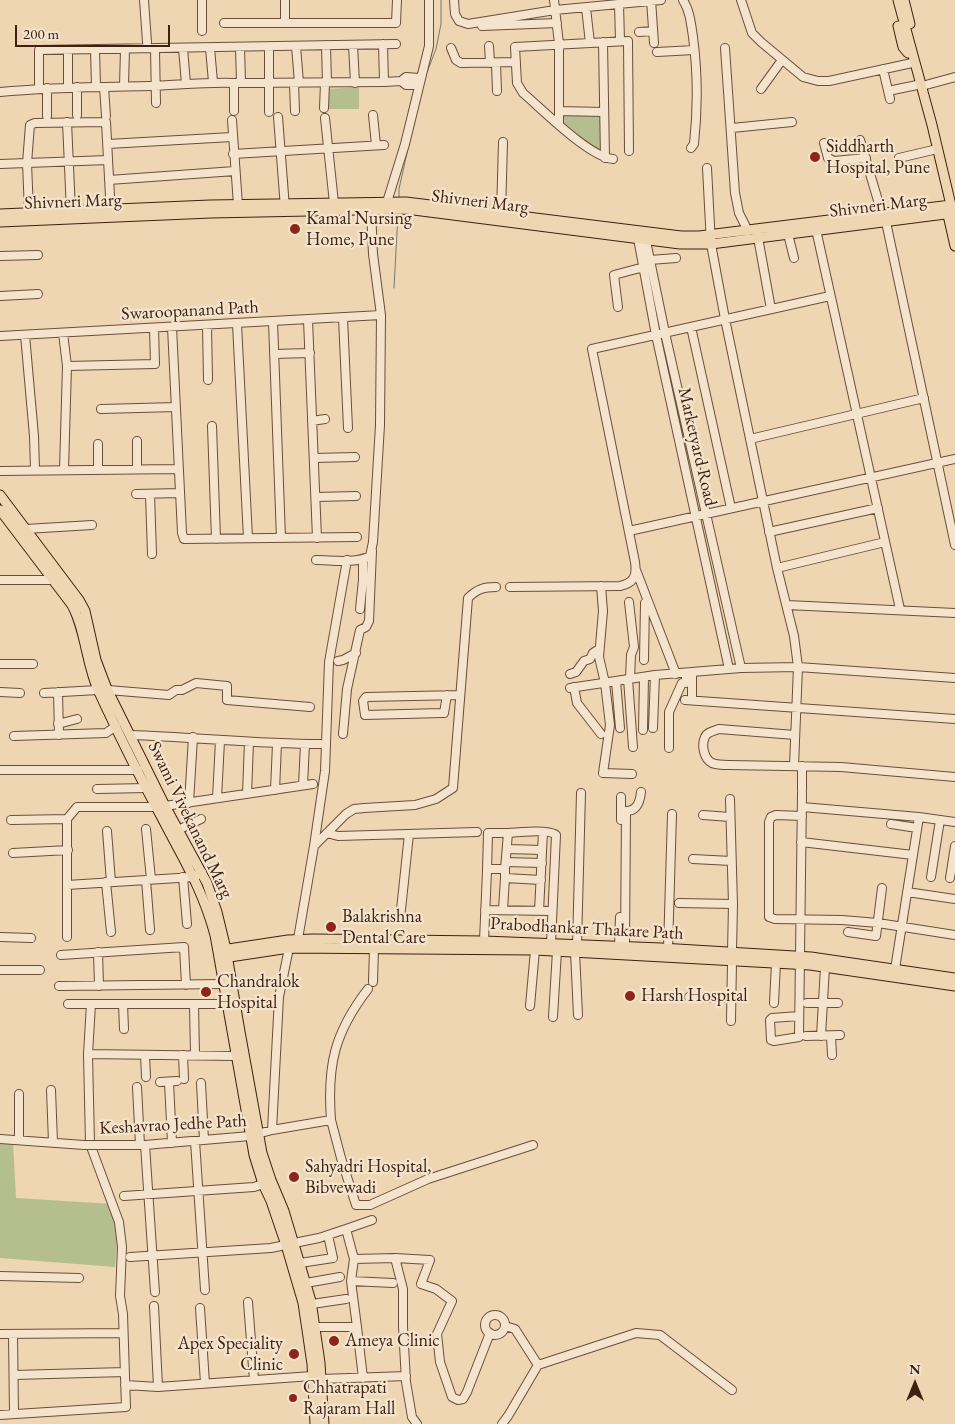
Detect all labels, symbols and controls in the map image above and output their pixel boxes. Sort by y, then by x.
scale bar [18,15,172,47]
text: 200 m [23,24,59,43]
place label: Siddharth Hospital, Pune [826,136,930,178]
marker: Siddharth Hospital, Pune [808,150,822,164]
street label: Shivneri Marg [430,185,530,219]
street label: Shivneri Marg [828,189,928,223]
street label: Shivneri Marg [24,190,122,214]
place label: Kamal Nursing Home, Pune [306,208,412,250]
marker: Kamal Nursing Home, Pune [288,222,302,236]
street label: Swaroopanand Path [121,297,259,325]
street label: Marketyard Road [673,385,721,509]
street label: Swami Vivekanand Marg [143,738,237,902]
place label: Balakrishna Dental Care [342,906,426,949]
street label: Prabodhankar Thakare Path [490,913,684,945]
marker: Balakrishna Dental Care [324,920,338,934]
place label: Chandralok Hospital [217,971,299,1014]
marker: Chandralok Hospital [199,985,213,999]
place label: Harsh Hospital [641,985,748,1007]
marker: Harsh Hospital [623,989,637,1003]
street label: Keshavrao Jedhe Path [99,1110,247,1140]
place label: Sahyadri Hospital, Bibvewadi [305,1156,431,1198]
marker: Sahyadri Hospital, Bibvewadi [287,1170,301,1184]
place label: Ameya Clinic [345,1330,440,1352]
place label: Apex Speciality Clinic [177,1333,283,1376]
marker: Ameya Clinic [327,1334,341,1348]
marker: Apex Speciality Clinic [287,1347,301,1361]
north arrow [890,1359,940,1409]
text: N [909,1360,921,1378]
place label: Chhatrapati Rajaram Hall [303,1377,395,1420]
marker: Chhatrapati Rajaram Hall [287,1392,299,1404]

